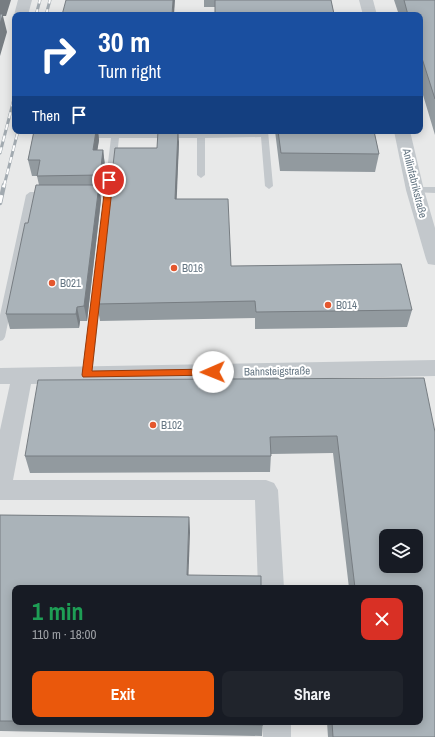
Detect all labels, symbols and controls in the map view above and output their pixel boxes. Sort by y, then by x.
text: 30 m [98,23,150,61]
icon: right [32,28,84,80]
text: Turn right [98,59,161,84]
icon: arrive [68,104,90,126]
text: Then [32,105,60,126]
street label: Anilinfabrikstraße [399,146,430,219]
pin [92,163,126,197]
icon: arrive [98,169,120,191]
place label: B016 [182,261,203,275]
marker: B016 [169,263,179,273]
place label: B021 [60,276,81,290]
marker: B021 [47,278,57,288]
place label: B014 [336,298,357,312]
marker: B014 [323,300,333,310]
position arrow [192,351,234,393]
street label: Bahnsteigstraße [244,363,310,379]
place label: B102 [161,418,182,432]
marker: B102 [148,420,158,430]
map controls [379,529,423,573]
button: layers [379,529,423,573]
text: 1 min [32,595,83,627]
button: close [361,598,403,640]
text: 110 m · 18:00 [32,626,96,643]
button: Exit [32,671,214,717]
button: Share [222,671,403,717]

